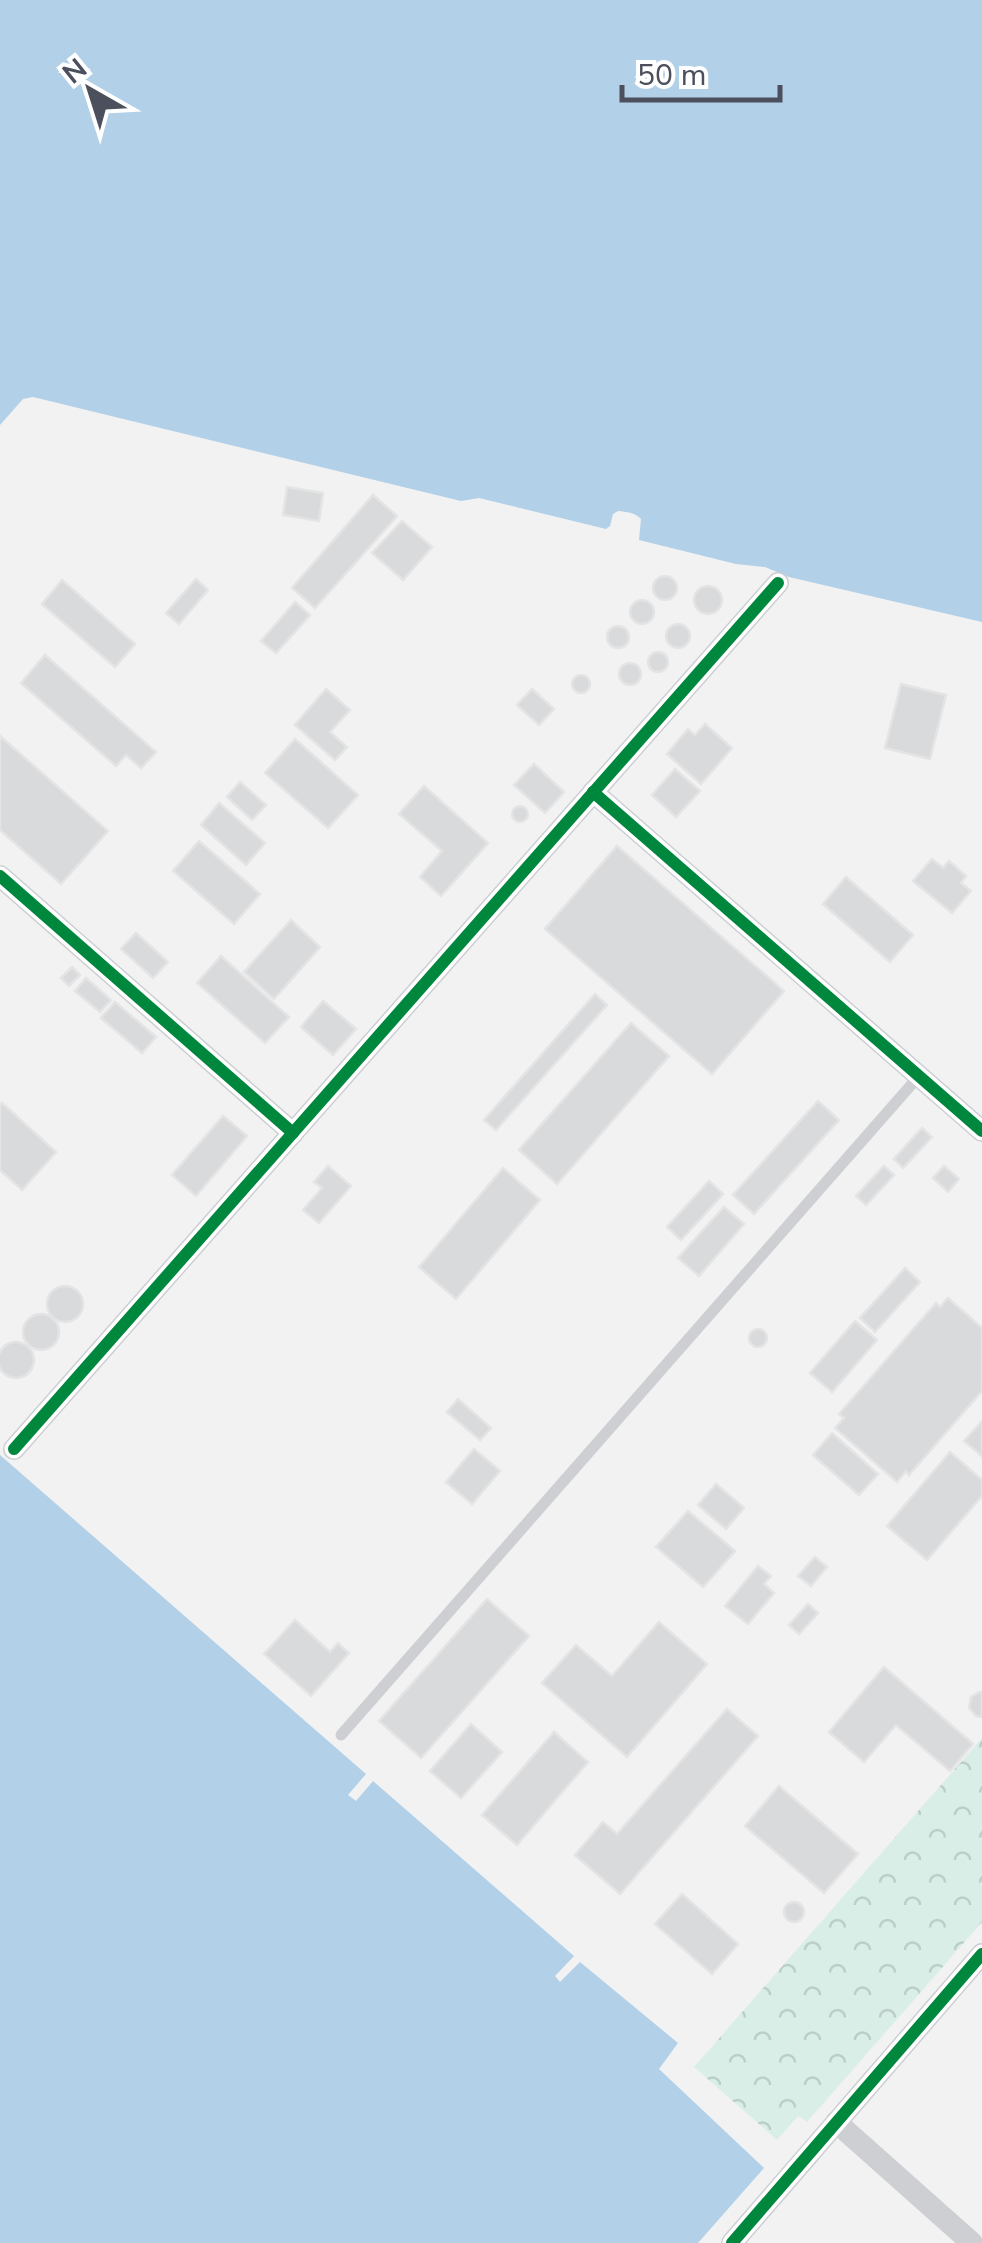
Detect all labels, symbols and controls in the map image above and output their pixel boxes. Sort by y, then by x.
north arrow [40,40,140,140]
scale bar [622,40,780,102]
text: N [55,50,95,93]
text: 50 m [637,55,706,96]

